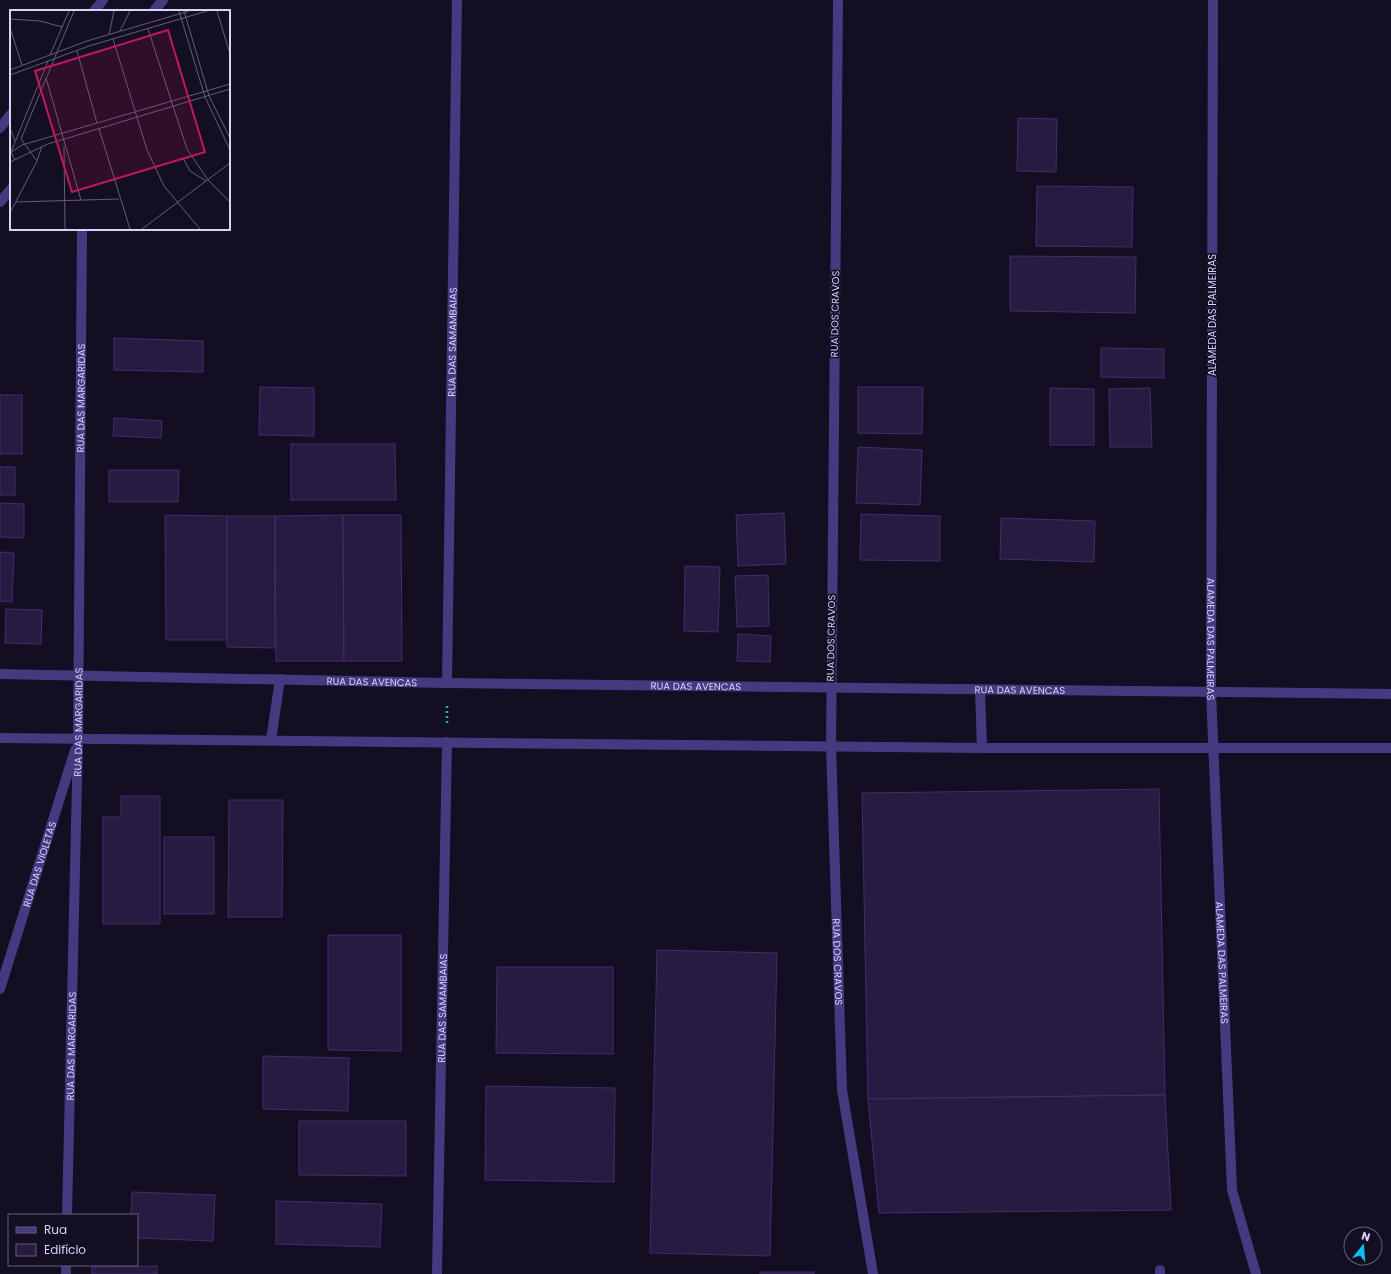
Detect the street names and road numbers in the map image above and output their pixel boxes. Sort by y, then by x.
street label: ALAMEDA DAS PALMEIRAS [1205,254,1220,376]
street label: RUA DOS CRAVOS [827,270,843,357]
street label: RUA DAS SAMAMBAIAS [444,287,460,397]
street label: RUA DAS MARGARIDAS [73,344,89,453]
street label: ALAMEDA DAS PALMEIRAS [1203,578,1219,701]
street label: RUA DOS CRAVOS [823,594,839,681]
street label: RUA DAS MARGARIDAS [70,667,86,777]
street label: RUA DAS AVENCAS [326,673,418,690]
street label: RUA DAS AVENCAS [650,678,741,694]
street label: RUA DAS AVENCAS [974,682,1065,698]
street label: RUA DAS VIOLETAS [19,819,60,909]
street label: ALAMEDA DAS PALMEIRAS [1212,901,1232,1024]
street label: RUA DOS CRAVOS [829,918,847,1006]
street label: RUA DAS SAMAMBAIAS [433,953,451,1063]
street label: RUA DAS MARGARIDAS [62,991,80,1101]

